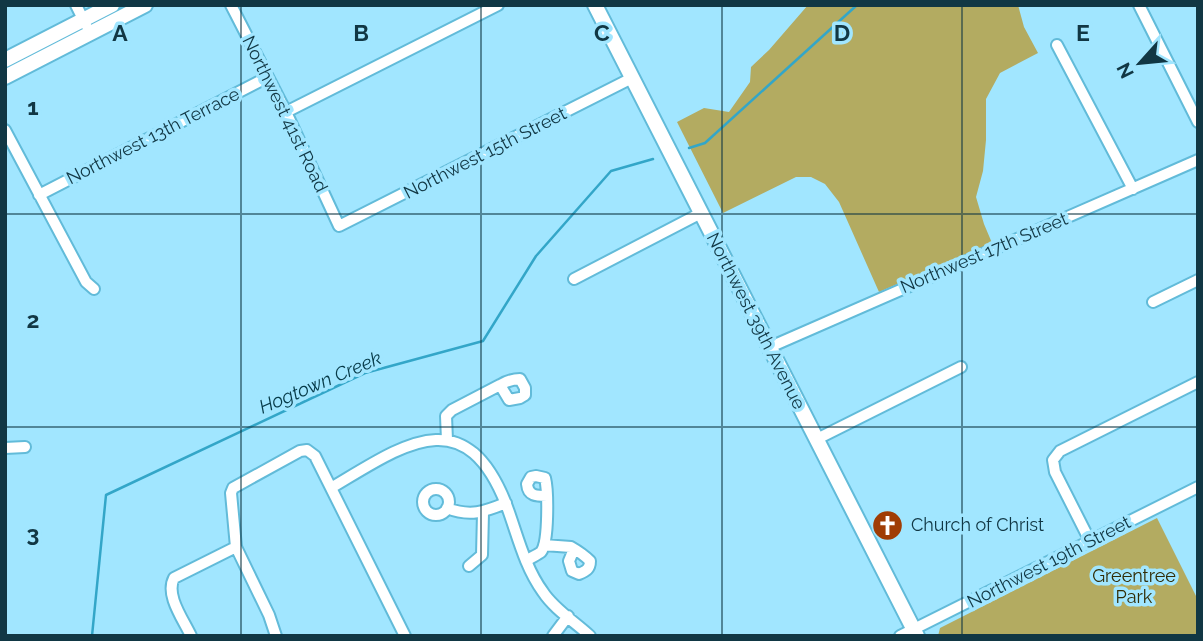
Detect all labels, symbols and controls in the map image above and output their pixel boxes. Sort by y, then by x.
text: A [112,19,128,46]
text: B [353,19,369,46]
text: C [594,19,610,46]
text: D [834,19,850,46]
text: E [1076,19,1090,46]
north arrow [1105,28,1175,98]
street label: Northwest 41st Road [238,32,332,195]
text: N [1112,59,1138,82]
street label: Northwest 13th Terrace [63,83,243,188]
text: 1 [27,93,39,120]
street label: Northwest 15th Street [400,102,570,203]
street label: Northwest 17th Street [897,208,1071,297]
street label: Northwest 39th Avenue [703,229,810,413]
text: 2 [27,306,39,333]
water label: Hogtown Creek [255,346,385,418]
church icon: Church of Christ [871,508,905,542]
street label: Northwest 19th Street [964,511,1134,612]
place label: Church of Christ [911,514,1044,535]
text: 3 [27,520,39,547]
park label: Greentree Park [1092,565,1176,607]

